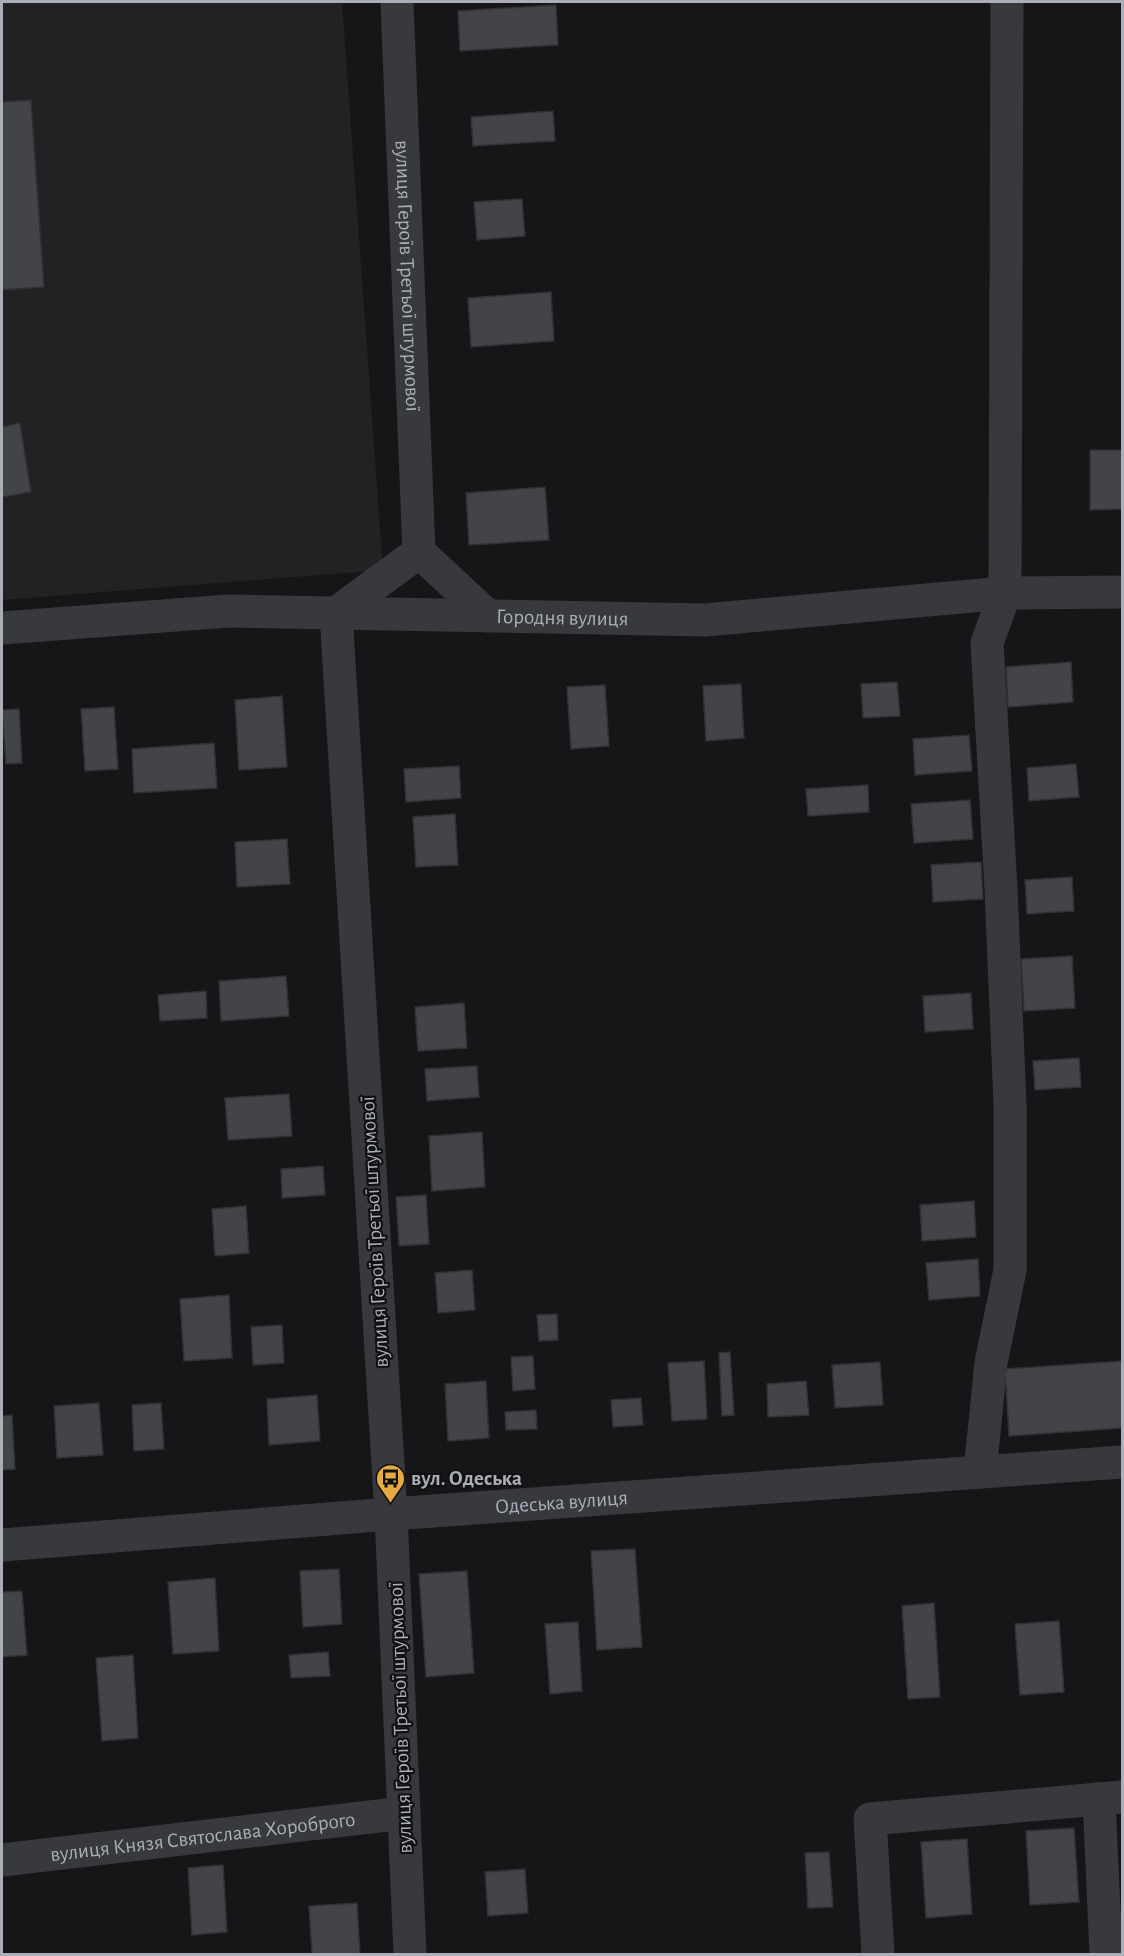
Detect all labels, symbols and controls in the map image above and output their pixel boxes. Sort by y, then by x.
street label: вулиця Героїв Третьої штурмової [392,140,423,412]
street label: Городня вулиця [496,606,629,630]
street label: вулиця Героїв Третьої штурмової [357,1096,392,1368]
bus stop icon: вул. Одеська [374,1462,406,1504]
place label: вул. Одеська [411,1468,522,1489]
street label: Одеська вулиця [494,1487,629,1518]
street label: вулиця Героїв Третьої штурмової [385,1582,416,1854]
street label: вулиця Князя Святослава Хороброго [49,1809,356,1865]

